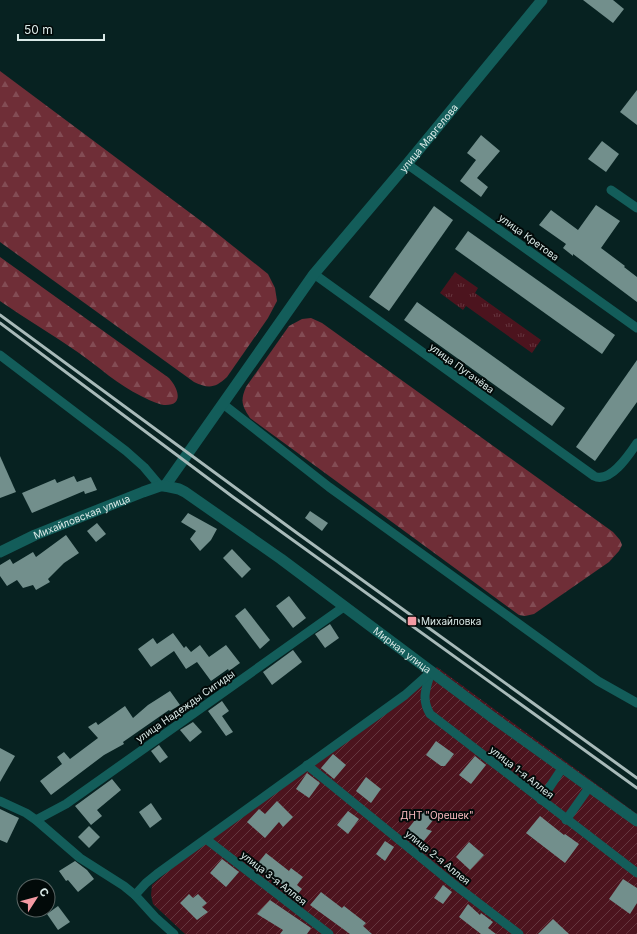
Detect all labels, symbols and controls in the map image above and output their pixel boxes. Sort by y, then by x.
scale bar [18,16,104,42]
text: 50 m [24,22,53,37]
street label: улица Маргелова [397,101,460,175]
street label: улица Кретова [496,211,562,263]
street label: улица Пугачёва [427,340,497,396]
street label: Михайловская улица [31,492,132,541]
marker: Михайловка [406,615,418,627]
place label: Михайловка [421,615,481,627]
street label: Мирная улица [371,624,434,676]
street label: улица Надежды Сигиды [133,667,237,745]
street label: улица 1-я Аллея [488,743,556,801]
park label: ДНТ "Орешек" [400,809,474,821]
street label: улица 2-я Аллея [403,827,473,887]
street label: улица 3-я Аллея [239,849,309,907]
north arrow [16,878,56,918]
text: С [36,885,52,900]

